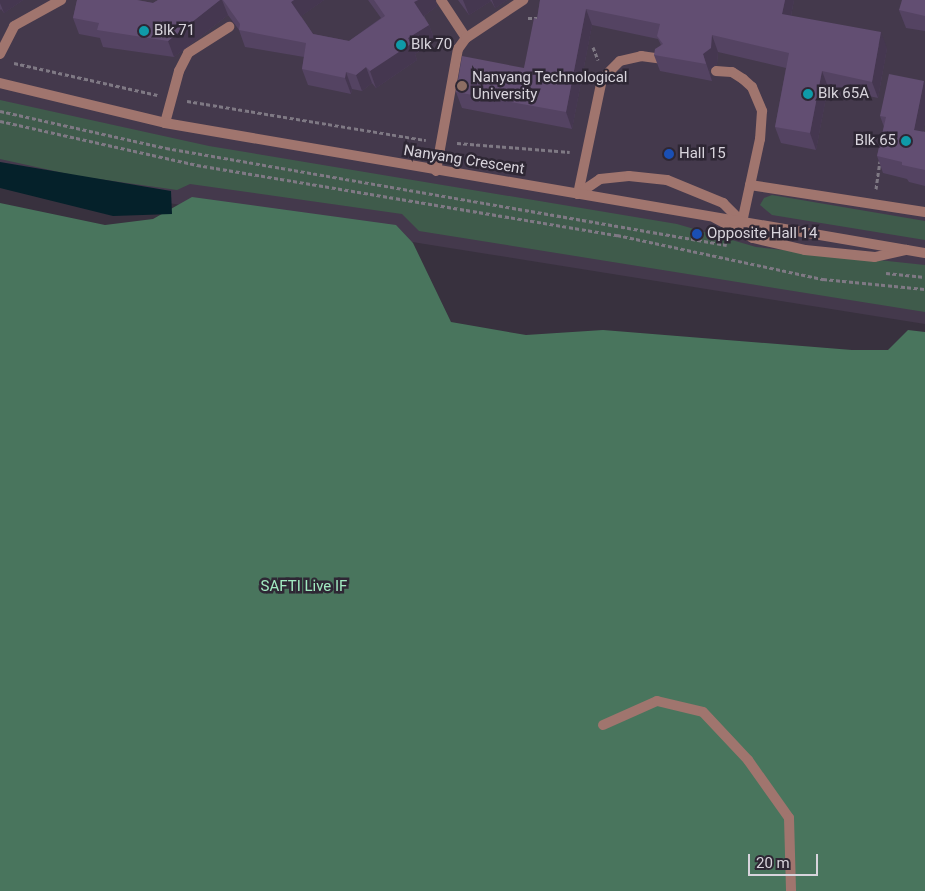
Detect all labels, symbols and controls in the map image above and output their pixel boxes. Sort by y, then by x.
place label: Blk 71 [154,22,195,40]
marker: Blk 71 [138,25,150,37]
place label: Blk 70 [411,36,452,54]
marker: Blk 70 [395,39,407,51]
place label: Nanyang Technological University [472,68,628,103]
marker: Nanyang Technological University [456,80,468,92]
place label: Blk 65A [818,85,869,103]
marker: Blk 65A [802,88,814,100]
place label: Blk 65 [855,132,896,150]
marker: Blk 65 [900,135,912,147]
street label: Nanyang Crescent [402,142,526,178]
place label: Hall 15 [679,145,726,163]
marker: Hall 15 [663,148,675,160]
place label: Opposite Hall 14 [707,225,817,243]
marker: Opposite Hall 14 [691,228,703,240]
park label: SAFTI Live IF [261,578,347,596]
scale bar [750,844,820,876]
text: 20 m [756,854,790,872]

